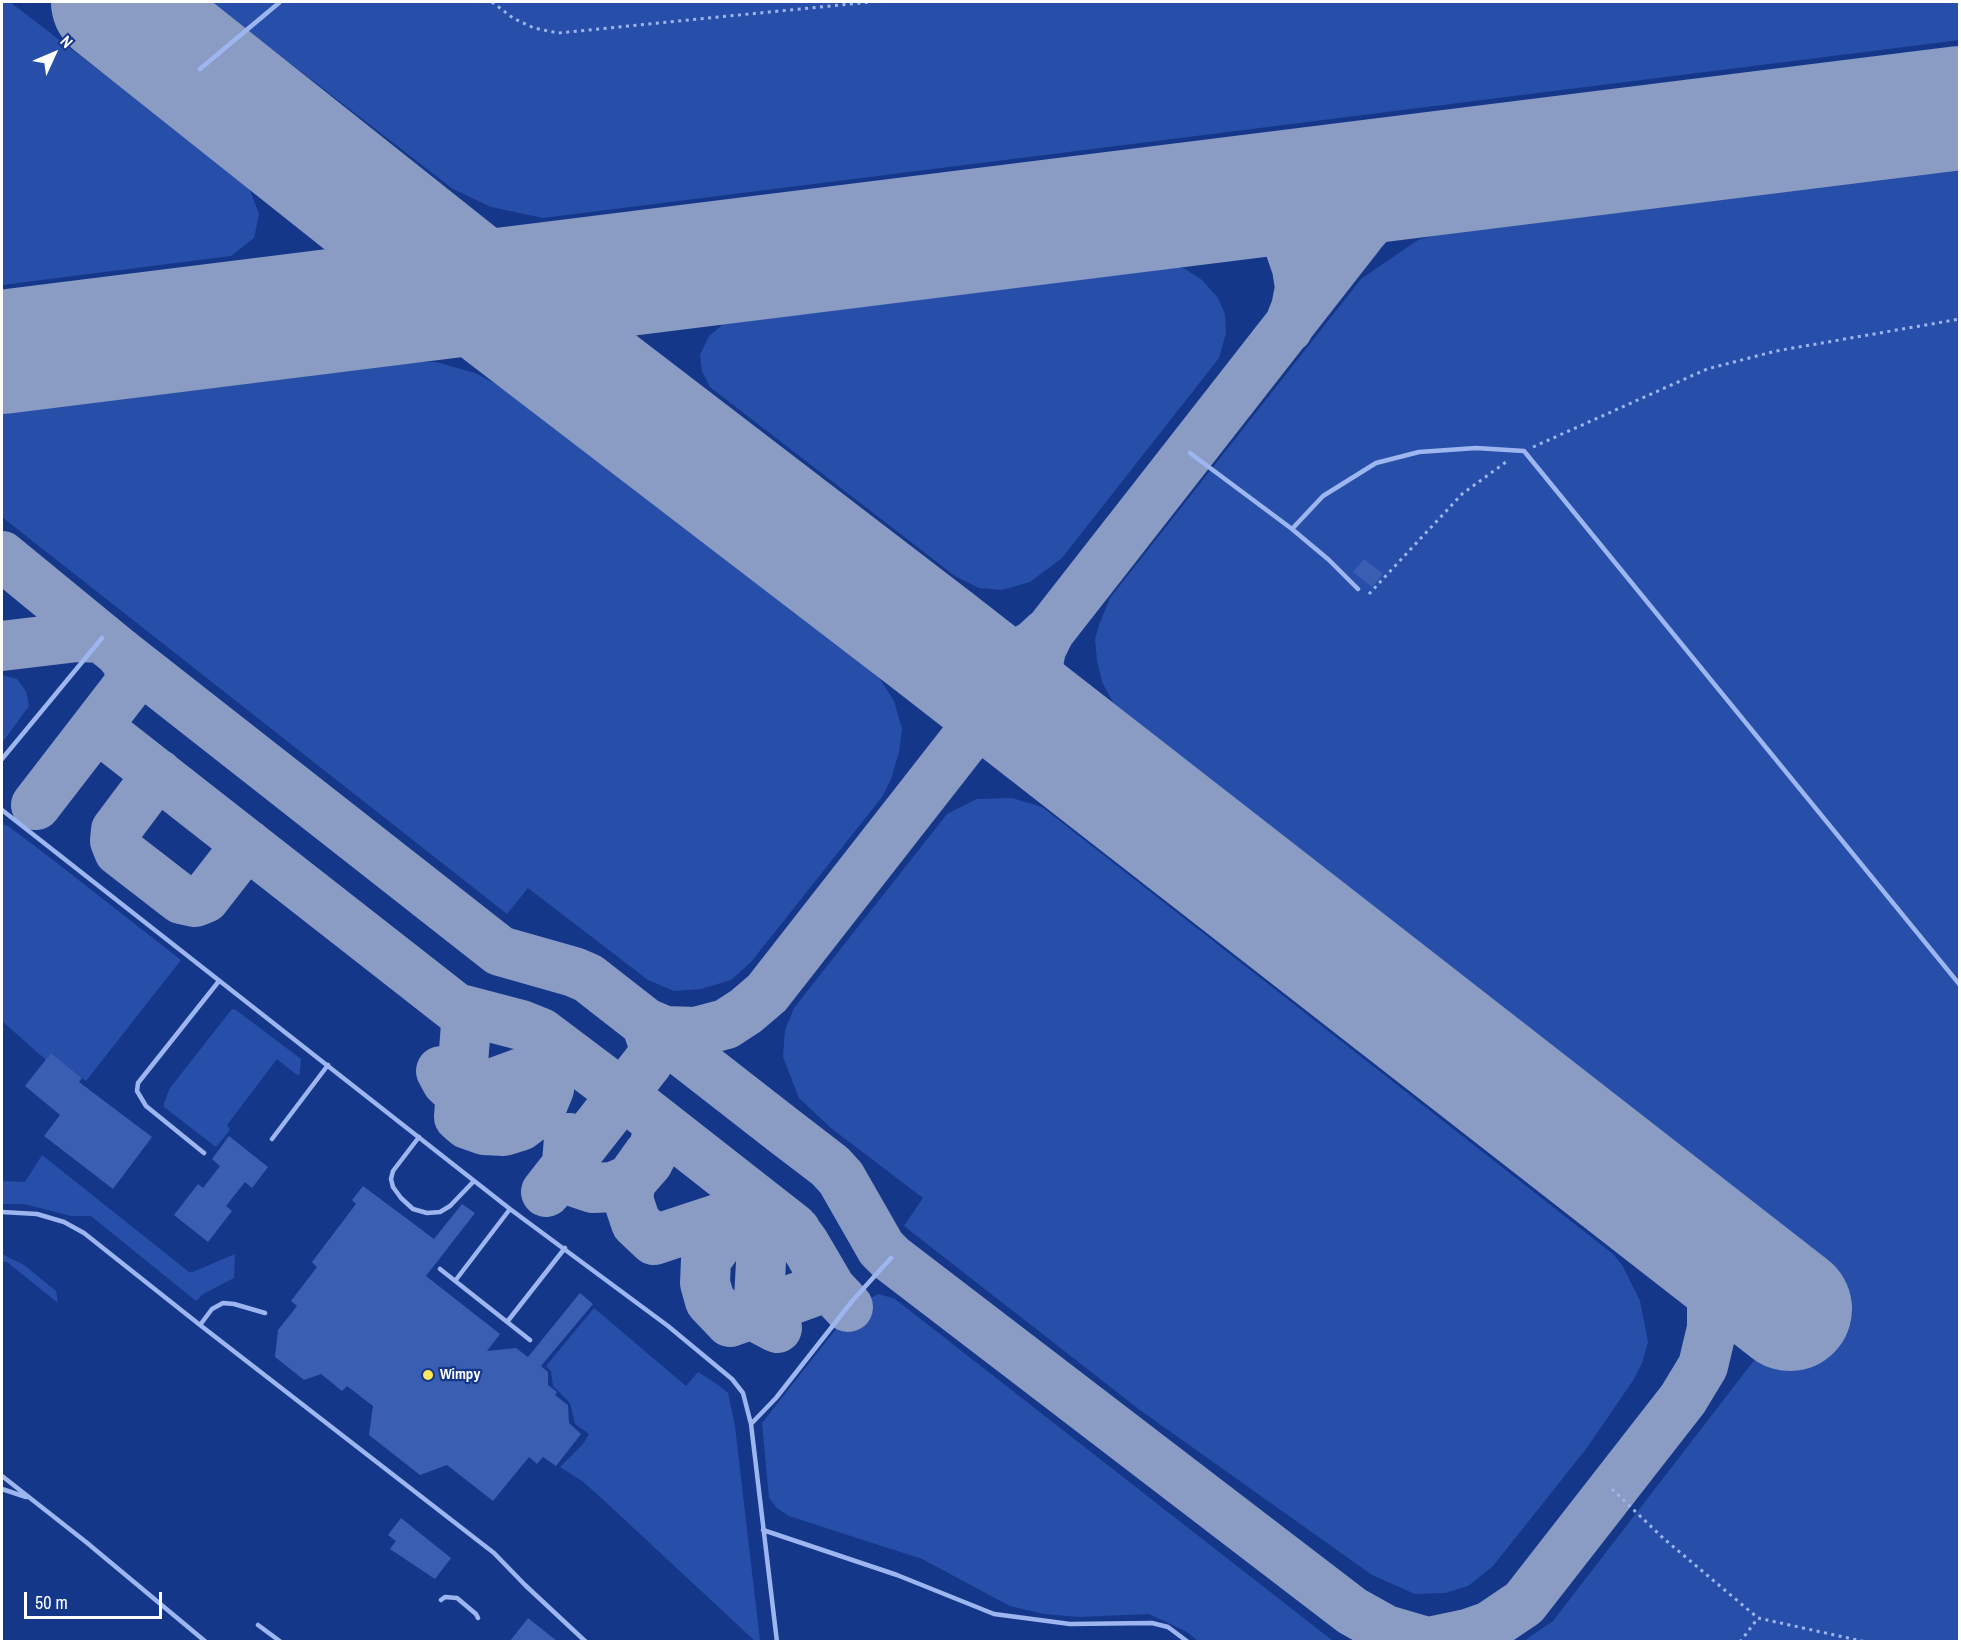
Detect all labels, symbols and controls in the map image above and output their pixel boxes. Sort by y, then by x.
north arrow [24,24,84,84]
text: N [56,30,78,53]
place label: Wimpy [440,1366,480,1384]
marker: Wimpy [421,1368,435,1382]
scale bar [27,1580,165,1618]
text: 50 m [35,1590,68,1615]

